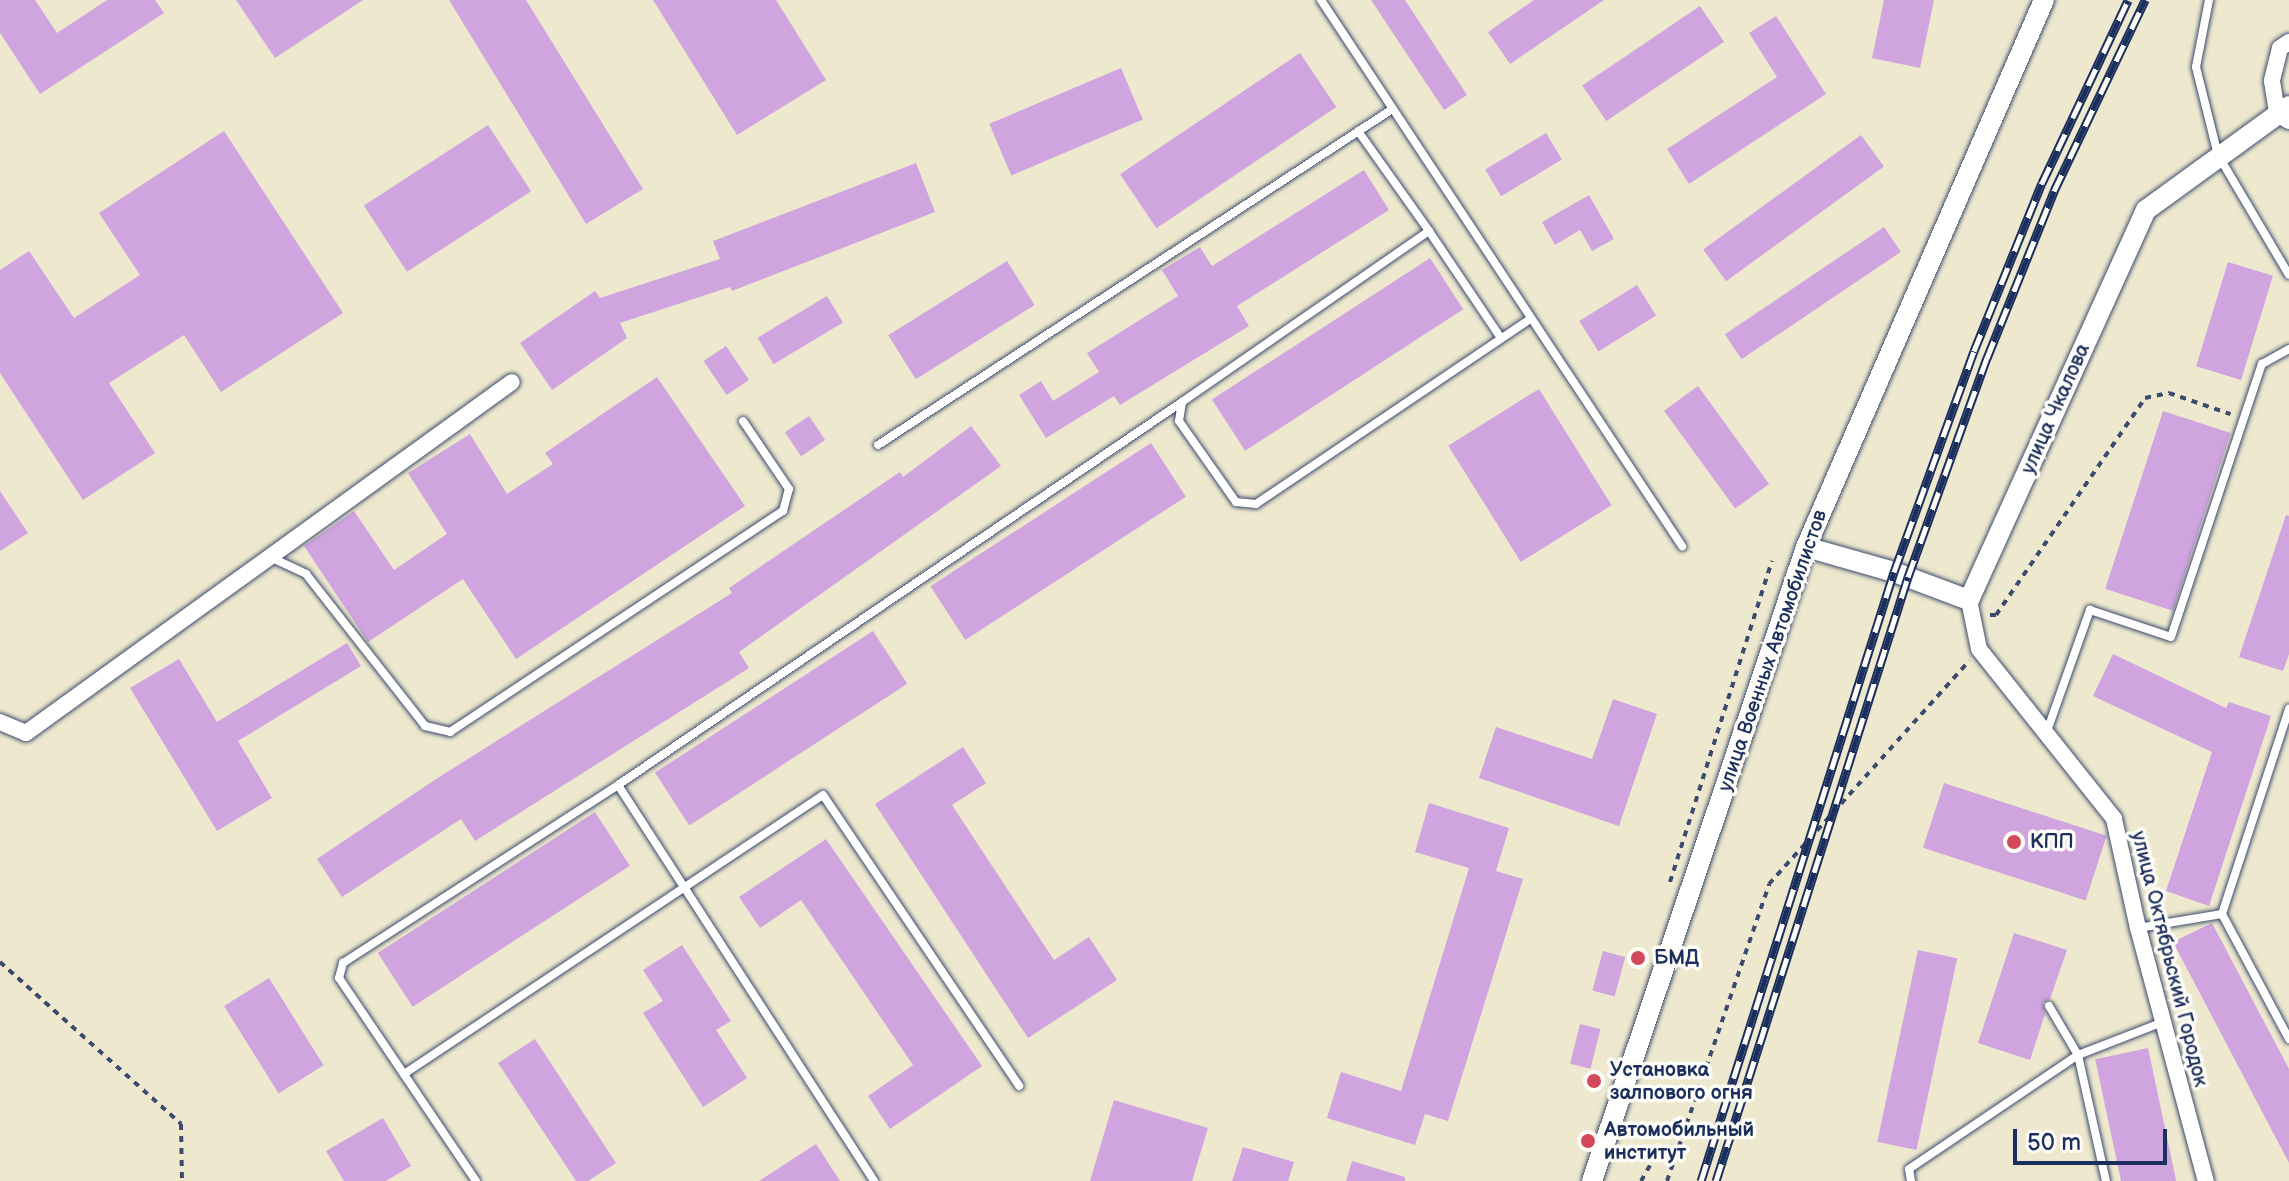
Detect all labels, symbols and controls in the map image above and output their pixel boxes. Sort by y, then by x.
street label: улица Чкалова [2017,340,2095,478]
street label: улица Военных Автомобилистов [1713,507,1833,795]
street label: улица Октябрьский Городок [2126,829,2212,1089]
place label: КПП [2030,830,2074,854]
marker: КПП [2005,833,2023,851]
place label: БМД [1654,946,1699,970]
marker: БМД [1629,949,1647,967]
place label: Установка залпового огня [1610,1058,1753,1105]
marker: Установка залпового огня [1585,1072,1603,1090]
scale bar [2017,1113,2171,1163]
place label: Автомобильный институт [1604,1118,1754,1165]
text: 50 m [2027,1128,2081,1157]
marker: Автомобильный институт [1579,1132,1597,1150]

